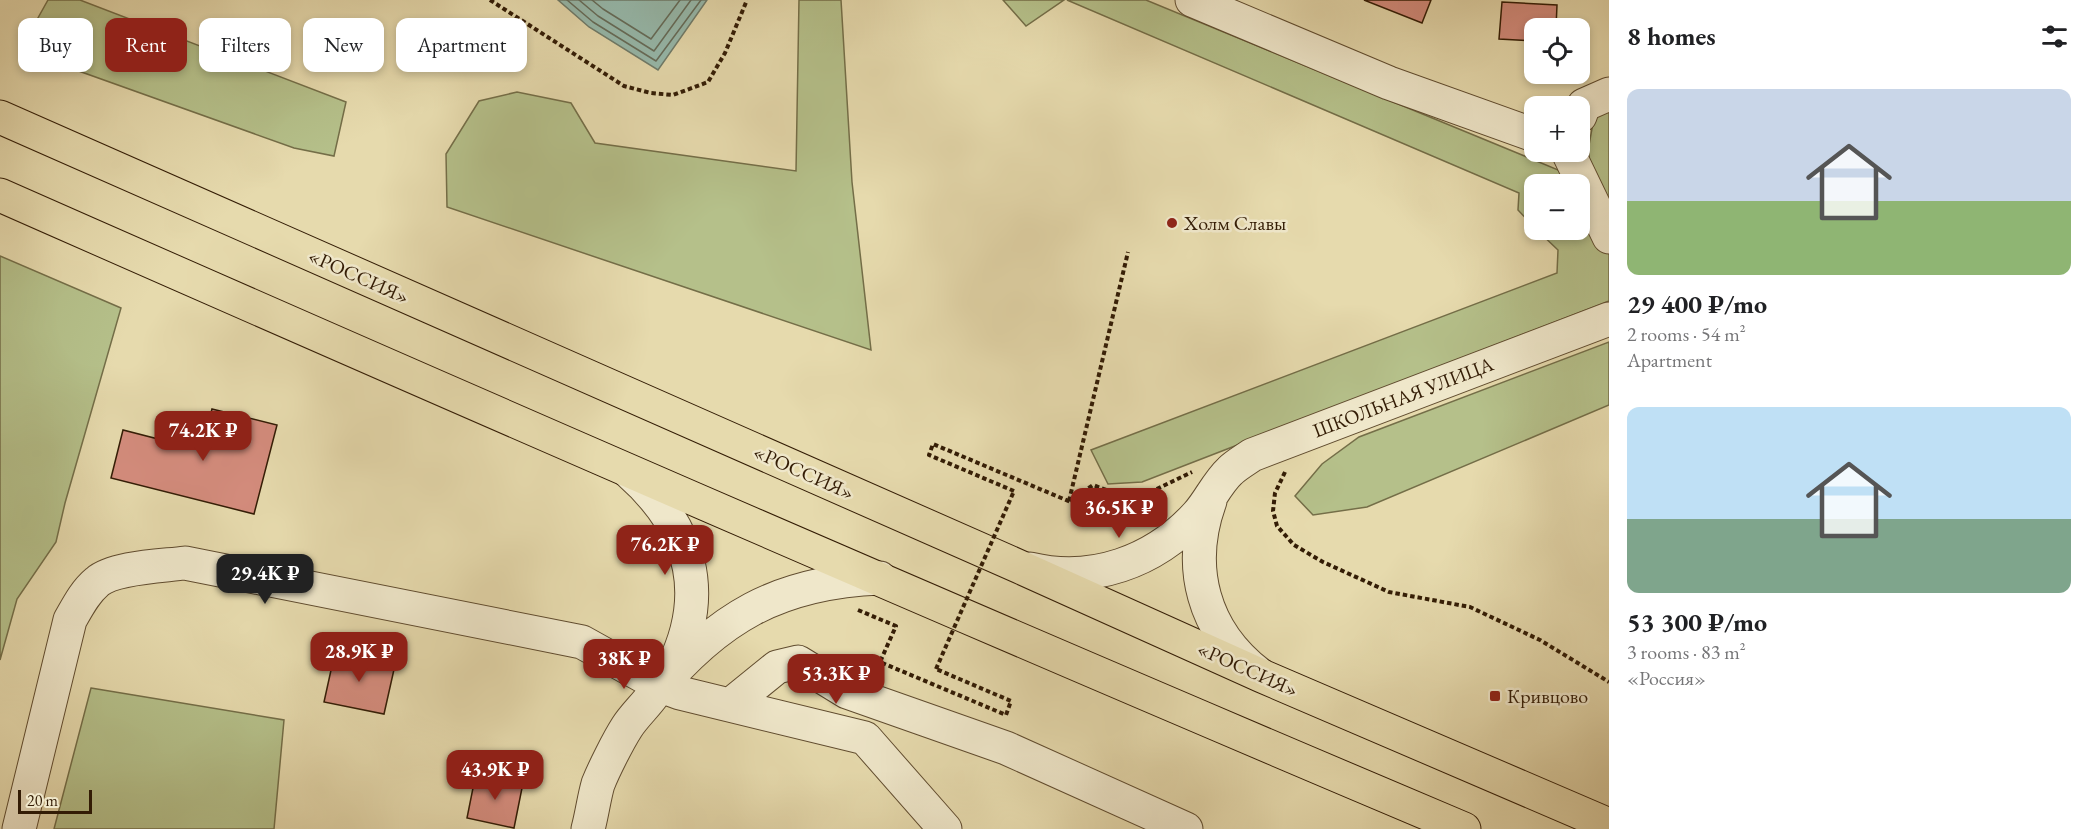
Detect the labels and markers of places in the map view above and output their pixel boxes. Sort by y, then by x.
place label: Холм Славы [1183,210,1286,236]
marker: Холм Славы [1165,216,1179,230]
pin: 74.2K ₽ [148,411,258,462]
pin: 36.5K ₽ [1064,488,1174,539]
pin: 76.2K ₽ [610,525,720,576]
pin: 29.4K ₽ [210,554,320,605]
pin: 28.9K ₽ [304,632,414,683]
pin: 38K ₽ [582,639,666,690]
pin: 53.3K ₽ [781,654,891,705]
place label: Кривцово [1507,683,1588,709]
marker: Кривцово [1488,689,1502,703]
pin: 43.9K ₽ [440,750,550,801]

